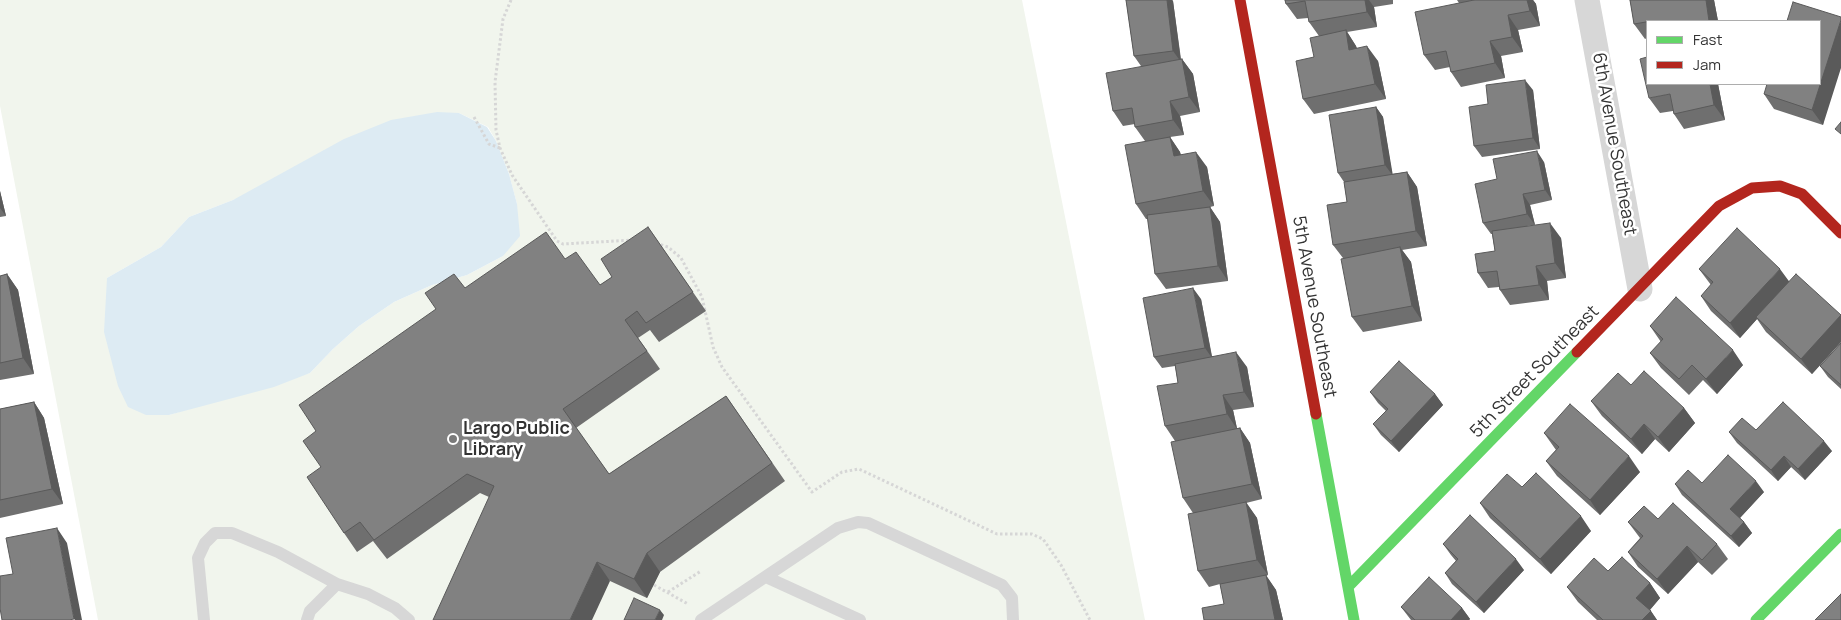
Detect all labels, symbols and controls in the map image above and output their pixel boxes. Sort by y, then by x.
legend [1646,20,1821,85]
text: Fast [1693,29,1722,50]
street label: 6th Avenue Southeast [1587,51,1641,237]
text: Jam [1693,54,1721,75]
street label: 5th Avenue Southeast [1287,214,1341,400]
street label: 5th Street Southeast [1466,301,1604,443]
place label: Largo Public Library [463,418,570,460]
marker: Largo Public Library [447,433,459,445]

